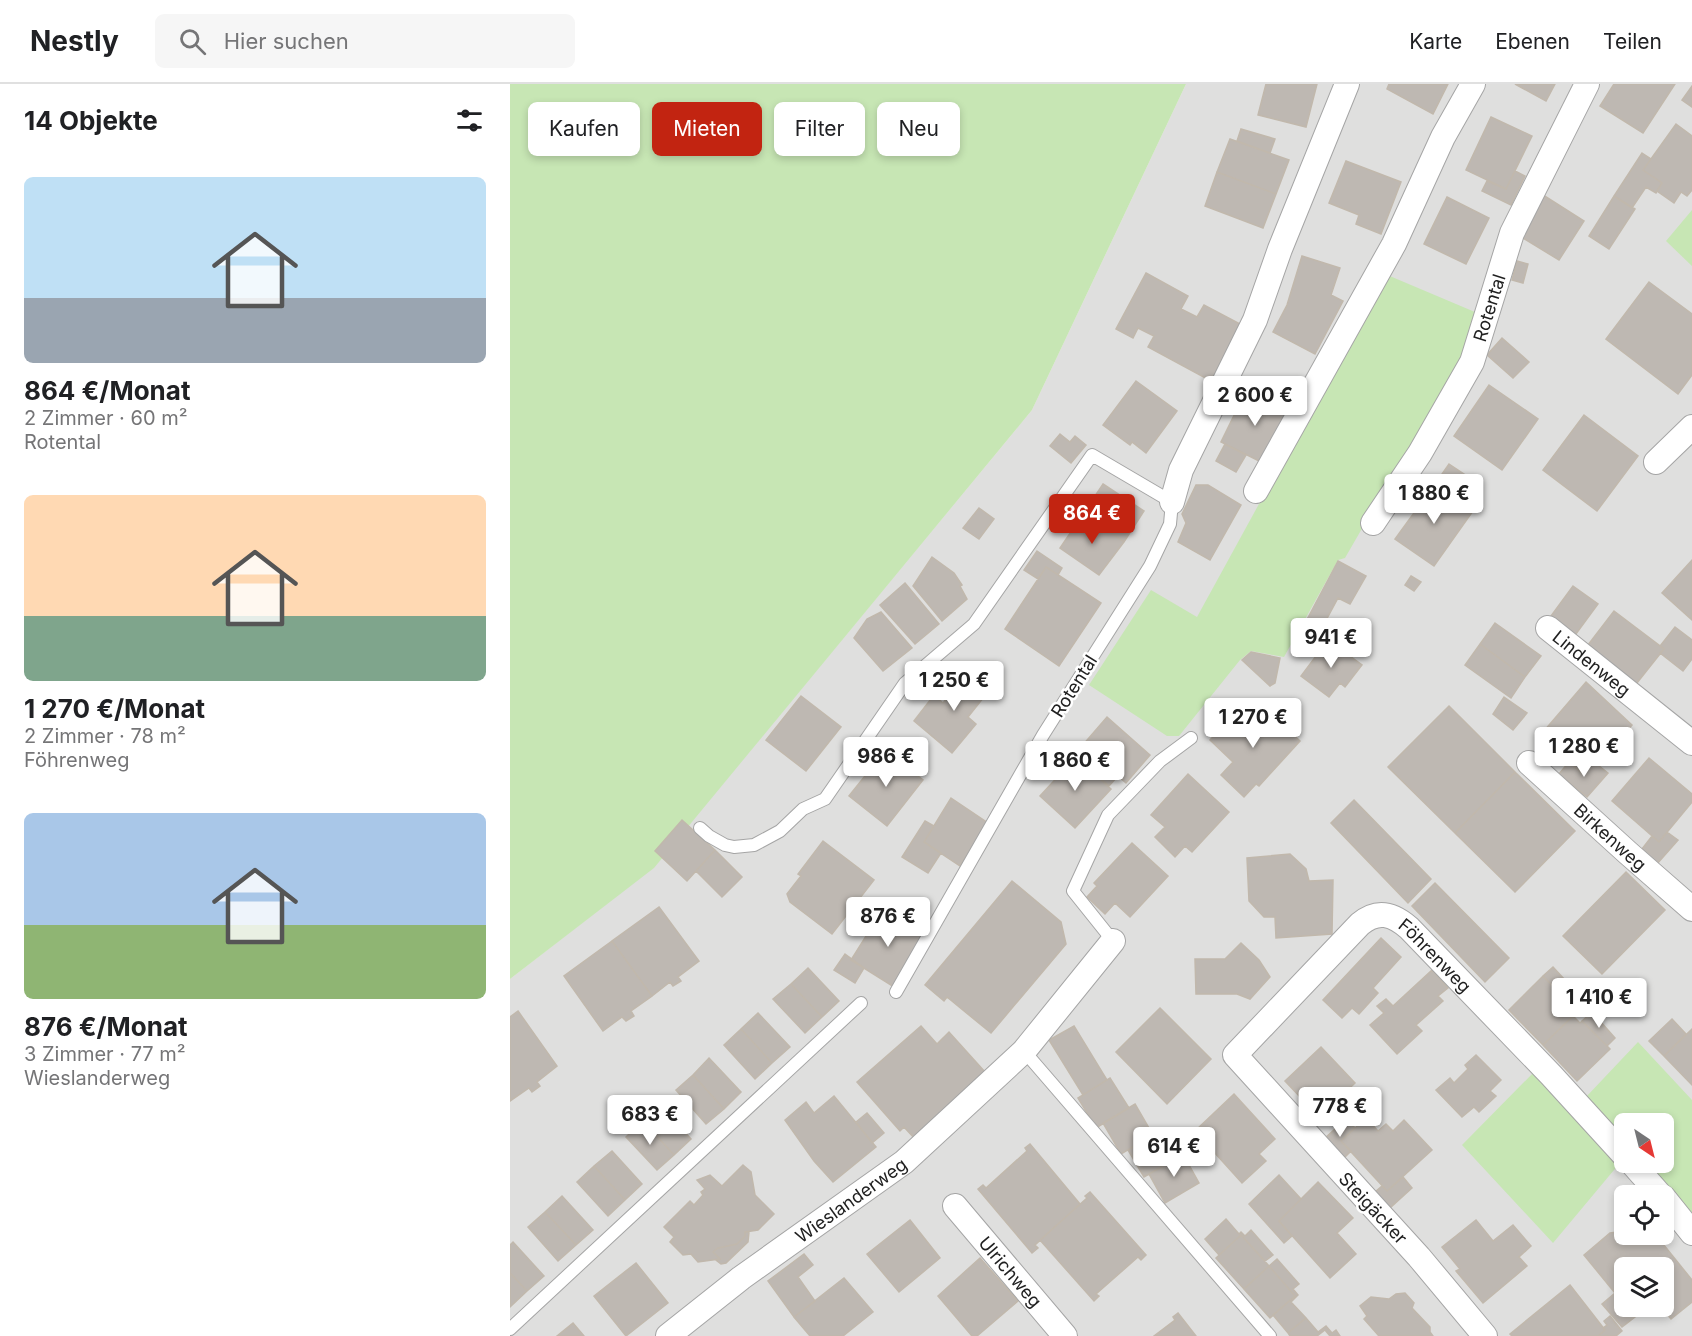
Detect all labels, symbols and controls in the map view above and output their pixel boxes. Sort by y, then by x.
search box [155,14,575,68]
text: Nestly [30,24,119,58]
icon: search [176,25,209,58]
text: Hier suchen [224,28,349,54]
text: Karte [1409,29,1462,54]
text: Ebenen [1495,29,1570,54]
text: Teilen [1603,29,1662,54]
chip: Kaufen [528,102,640,156]
chip: Mieten [652,102,762,156]
chip: Filter [774,102,865,156]
chip: Neu [877,102,960,156]
icon: filters [453,104,486,137]
text: 14 Objekte [24,105,158,136]
icon: home [201,216,309,324]
street label: Rotental [1469,271,1509,344]
text: 864 €/Monat [24,375,190,406]
pin: 2 600 € [1200,376,1310,427]
text: 2 600 € [1217,383,1293,407]
text: 2 Zimmer · 60 m² [24,406,188,430]
text: Rotental [24,430,101,454]
pin: 1 880 € [1379,474,1489,525]
text: 1 880 € [1398,481,1470,505]
pin: 864 € [1050,494,1134,545]
text: 864 € [1063,501,1121,525]
icon: home [201,534,309,642]
pin: 941 € [1289,618,1373,669]
text: 941 € [1305,625,1357,649]
street label: Lindenweg [1549,626,1635,700]
street label: Rotental [1047,651,1101,721]
pin: 1 250 € [899,661,1009,712]
text: 1 250 € [919,668,989,692]
text: 1 270 €/Monat [24,693,205,724]
pin: 1 270 € [1198,698,1308,749]
text: 1 270 € [1218,705,1288,729]
text: 2 Zimmer · 78 m² [24,724,186,748]
pin: 1 280 € [1529,727,1639,778]
text: 1 280 € [1549,734,1619,758]
pin: 986 € [844,737,928,788]
pin: 1 860 € [1020,741,1130,792]
text: 986 € [857,744,915,768]
text: Föhrenweg [24,748,129,772]
text: 1 860 € [1039,748,1111,772]
street label: Birkenweg [1570,799,1651,875]
icon: home [201,852,309,960]
pin: 876 € [846,897,930,948]
text: 876 € [860,904,916,928]
street label: Föhrenweg [1395,914,1476,997]
pin: 1 410 € [1544,978,1654,1029]
text: 1 410 € [1566,985,1632,1009]
text: 876 €/Monat [24,1011,188,1042]
text: 3 Zimmer · 77 m² [24,1042,186,1066]
text: Wieslanderweg [24,1066,170,1090]
pin: 778 € [1298,1087,1382,1138]
text: 778 € [1313,1094,1367,1118]
pin: 683 € [608,1095,692,1146]
text: 683 € [621,1102,679,1126]
north arrow [1614,1113,1674,1173]
map controls [1614,1113,1674,1317]
pin: 614 € [1132,1127,1216,1178]
text: 614 € [1147,1134,1201,1158]
street label: Wieslanderweg [791,1153,911,1247]
street label: Steigäcker [1335,1168,1412,1248]
button: locate [1614,1185,1674,1245]
street label: Ulrichweg [975,1232,1046,1311]
button: layers [1614,1257,1674,1317]

